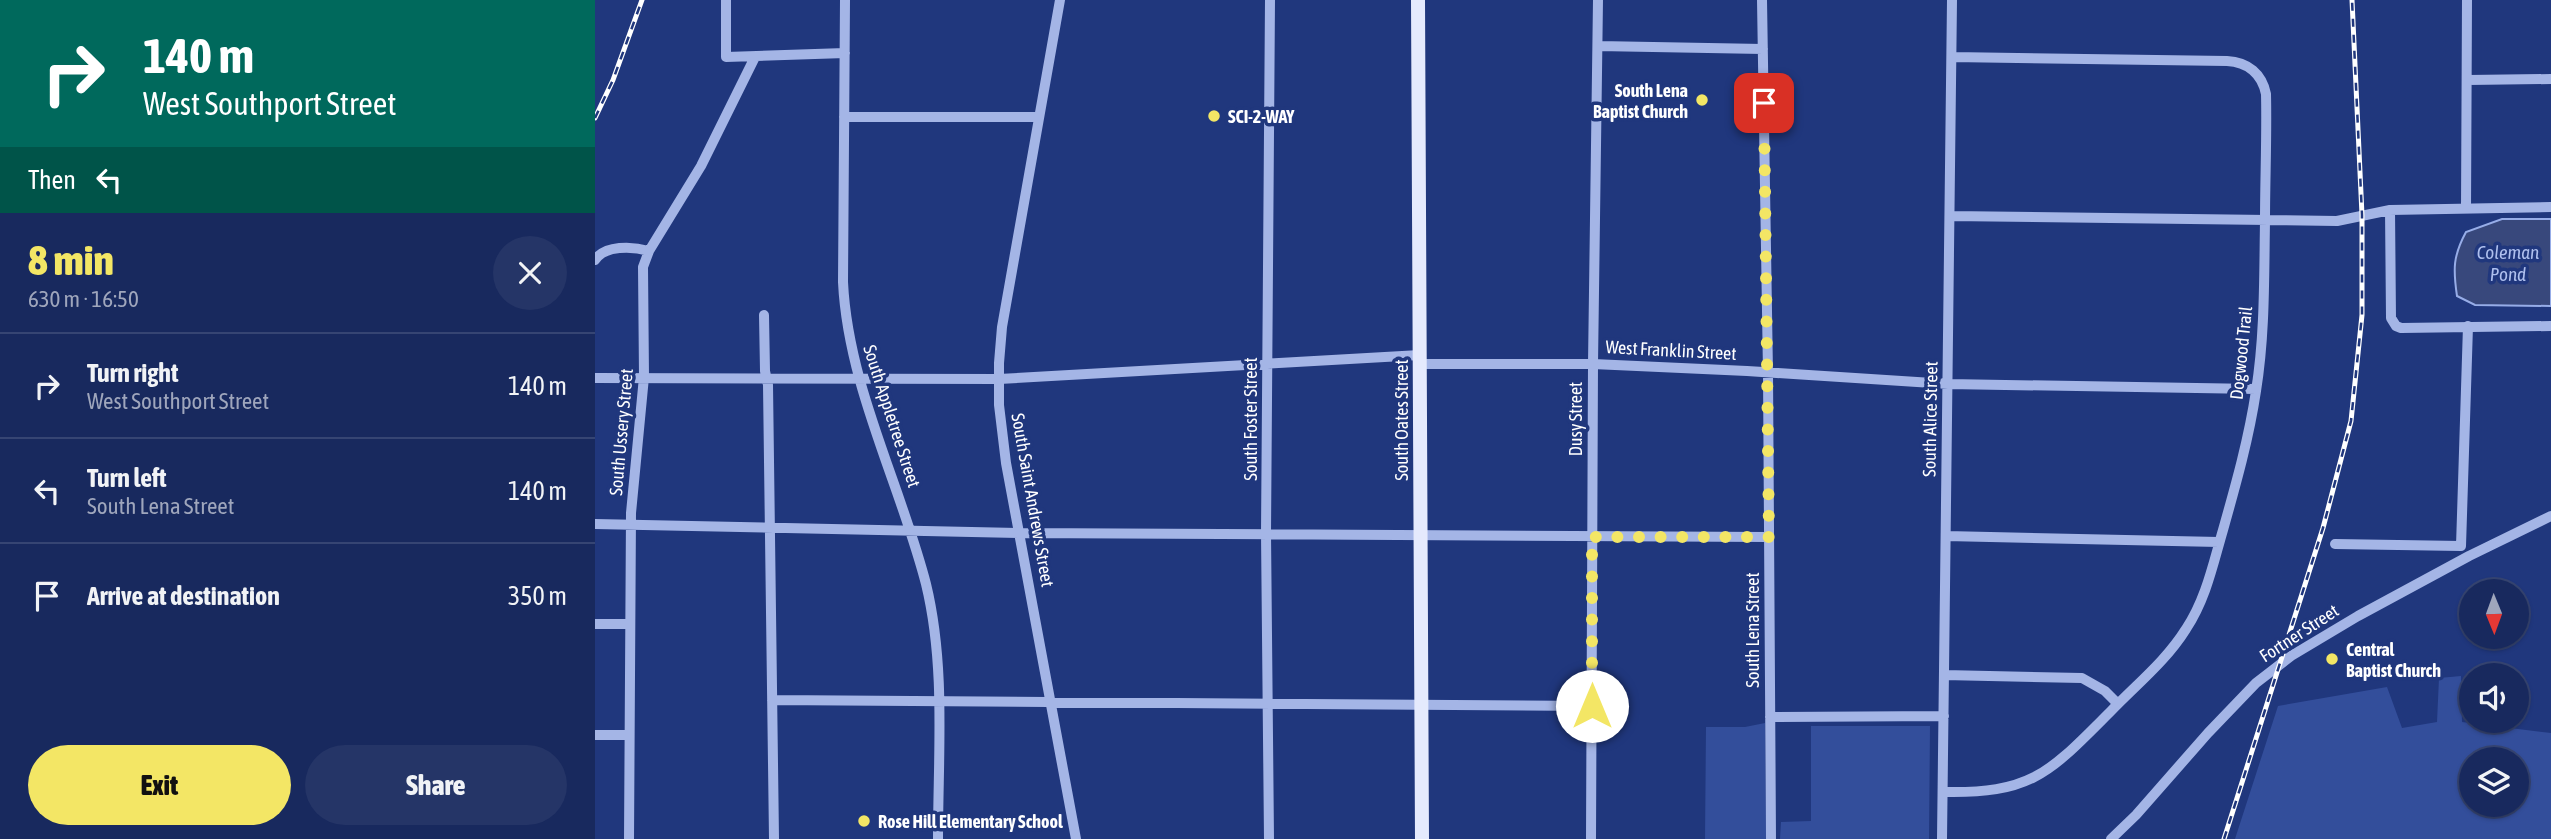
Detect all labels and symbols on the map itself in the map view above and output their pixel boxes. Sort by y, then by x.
pin [1734,73,1794,133]
place label: South Lena Baptist Church [1593,80,1688,122]
marker: South Lena Baptist Church [1694,92,1710,108]
place label: SCI-2-WAY [1228,106,1295,127]
marker: SCI-2-WAY [1206,108,1222,124]
water label: Coleman Pond [2477,241,2539,285]
street label: Dogwood Trail [2226,305,2256,401]
street label: West Franklin Street [1605,336,1737,364]
street label: South Appletree Street [859,342,925,490]
street label: South Foster Street [1240,357,1261,481]
street label: South Oates Street [1391,359,1412,481]
street label: South Alice Street [1918,361,1942,477]
street label: South Ussery Street [605,368,637,496]
street label: Dusy Street [1565,382,1586,456]
street label: South Saint Andrews Street [1007,412,1059,588]
street label: South Lena Street [1742,572,1763,688]
north arrow [2459,579,2529,649]
street label: Fortner Street [2256,600,2342,666]
place label: Central Baptist Church [2346,639,2441,681]
marker: Central Baptist Church [2324,651,2340,667]
position arrow [1555,669,1629,743]
place label: Rose Hill Elementary School [878,811,1063,832]
marker: Rose Hill Elementary School [856,813,872,829]

